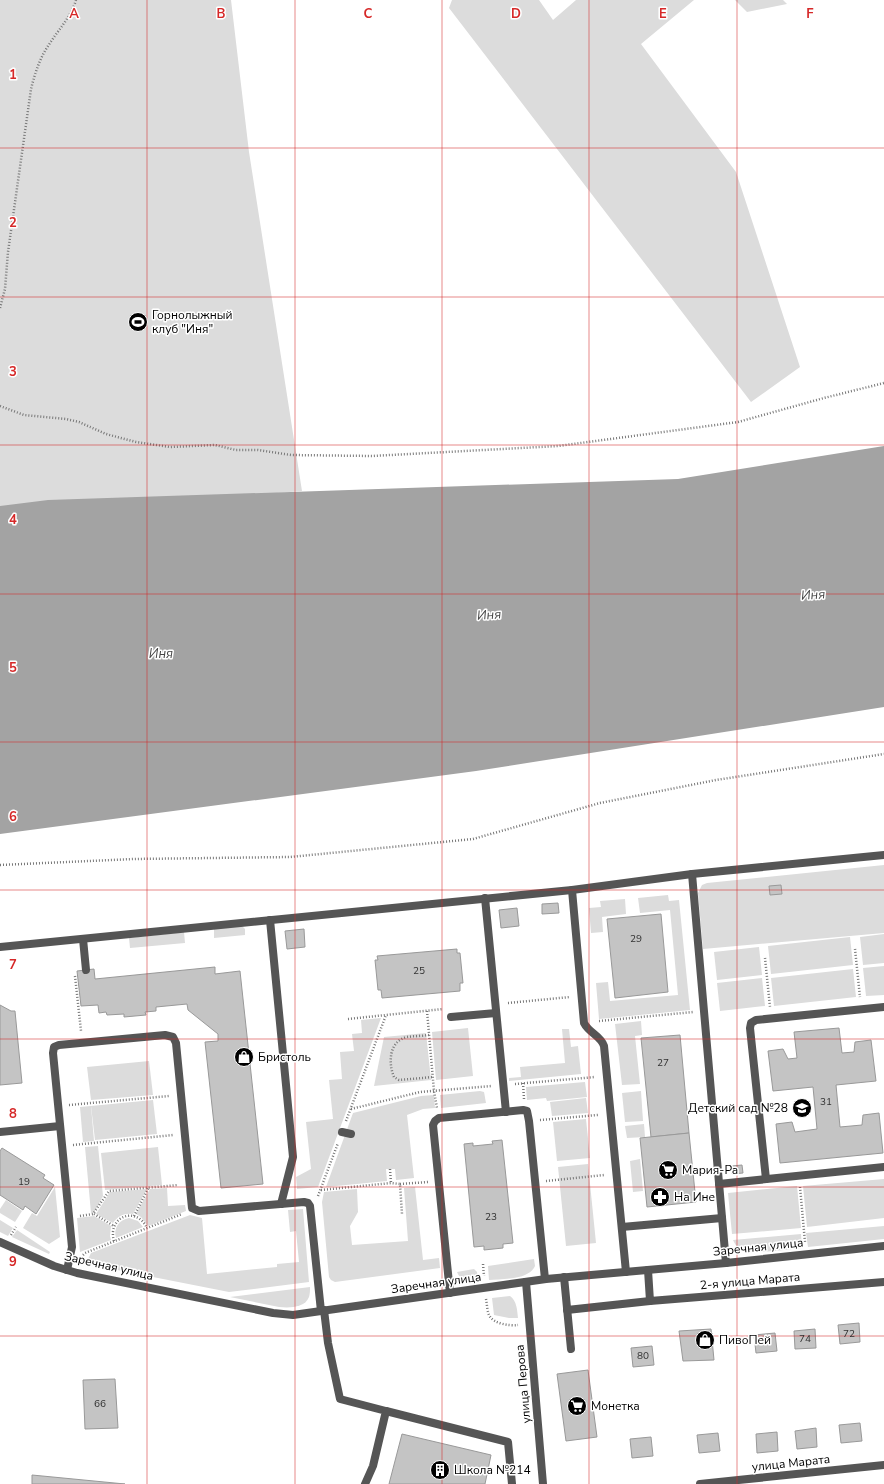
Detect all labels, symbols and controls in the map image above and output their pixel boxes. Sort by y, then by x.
text: A [69,5,79,23]
text: B [217,5,226,23]
text: C [364,5,373,23]
text: D [511,5,521,23]
text: E [659,5,667,23]
text: F [806,5,814,23]
text: 1 [9,66,17,84]
text: 2 [9,214,17,232]
place label: Горнолыжный клуб "Иня" [152,307,233,337]
sports icon: Горнолыжный клуб "Иня" [127,311,149,333]
text: 3 [9,363,17,381]
text: 4 [9,511,17,529]
water label: Иня [800,585,826,605]
water label: Иня [476,605,502,625]
water label: Иня [149,645,173,663]
text: 5 [9,659,17,677]
text: 6 [9,808,17,826]
house number: 29 [630,932,642,946]
text: 7 [9,956,17,974]
house number: 25 [413,964,425,978]
shop icon: Бристоль [233,1046,255,1068]
place label: Бристоль [258,1049,311,1065]
house number: 27 [657,1056,669,1070]
house number: 31 [820,1095,832,1109]
school or university icon: Детский сад №28 [791,1097,813,1119]
place label: Детский сад №28 [688,1100,788,1116]
text: 8 [9,1105,17,1123]
supermarket icon: Мария-Ра [657,1159,679,1181]
place label: Мария-Ра [682,1162,738,1178]
house number: 19 [18,1175,30,1189]
pharmacy icon: На Ине [649,1186,671,1208]
place label: На Ине [674,1189,715,1205]
house number: 23 [485,1210,497,1224]
street label: Заречная улица [712,1234,804,1260]
street label: Заречная улица [63,1248,155,1284]
text: 9 [9,1253,17,1271]
street label: Заречная улица [390,1269,482,1297]
street label: 2-я улица Марата [699,1269,801,1293]
house number: 72 [843,1327,855,1341]
shop icon: ПивоПей [694,1329,716,1351]
place label: ПивоПей [719,1332,771,1348]
house number: 74 [799,1332,811,1346]
street label: улица Перова [512,1344,534,1424]
house number: 80 [637,1349,649,1363]
supermarket icon: Монетка [566,1395,588,1417]
house number: 66 [94,1397,106,1411]
place label: Монетка [591,1398,640,1414]
street label: улица Марата [751,1451,831,1475]
building icon: Школа №214 [429,1459,451,1481]
place label: Школа №214 [454,1462,531,1478]

